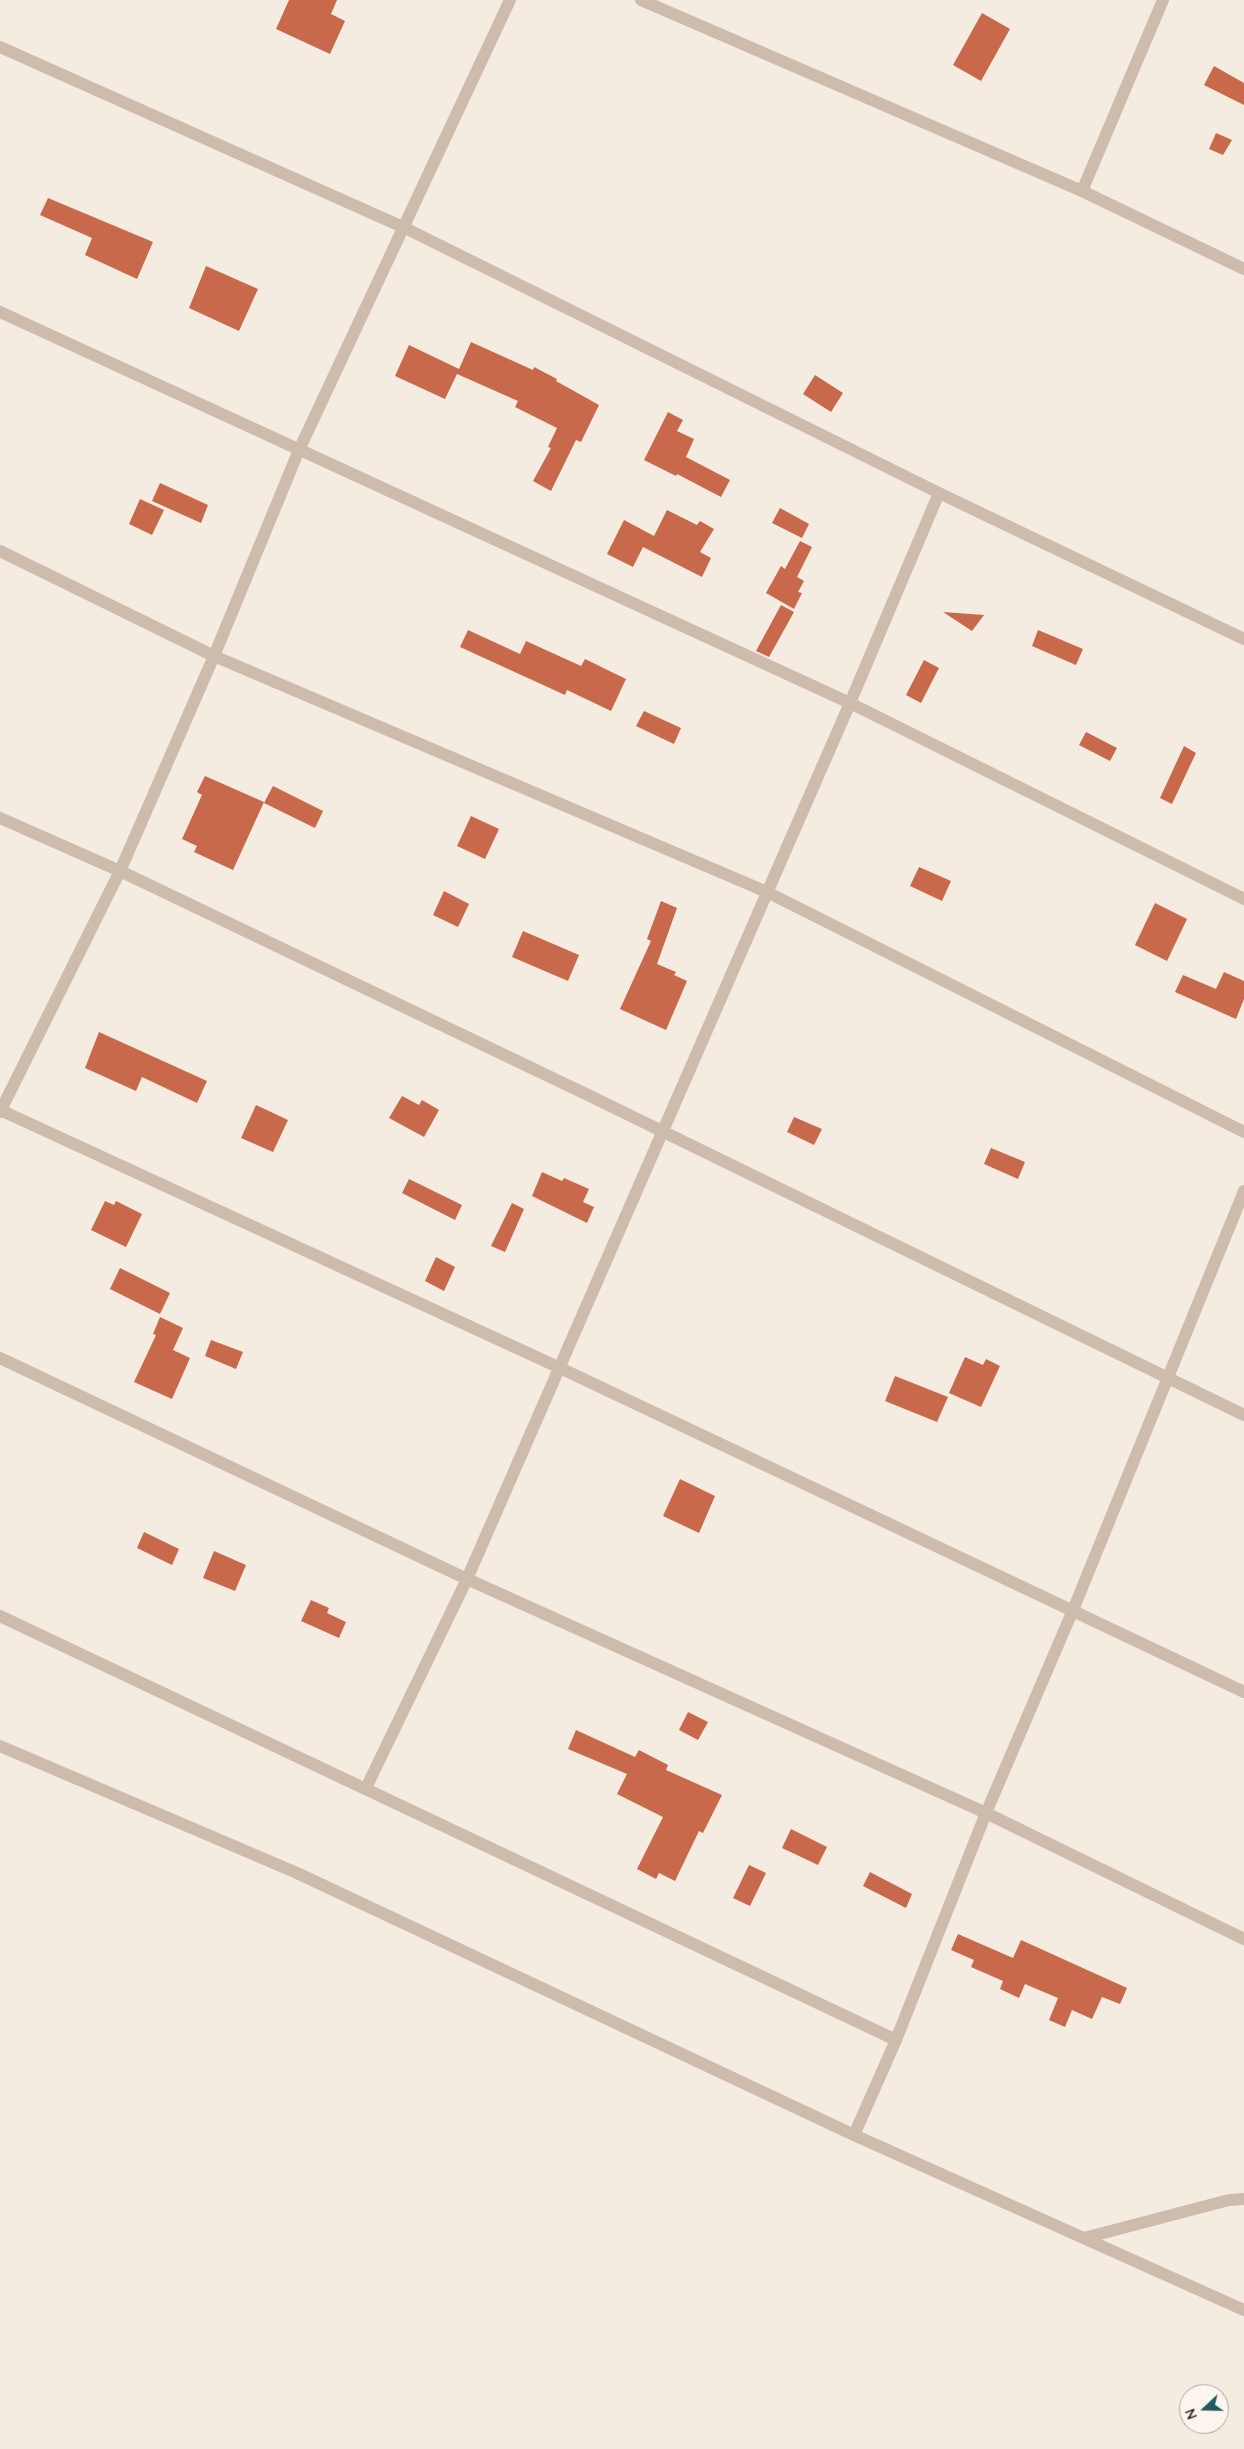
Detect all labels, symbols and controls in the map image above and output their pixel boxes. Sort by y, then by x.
north arrow [1179,2384,1229,2434]
text: N [1181,2406,1201,2422]

